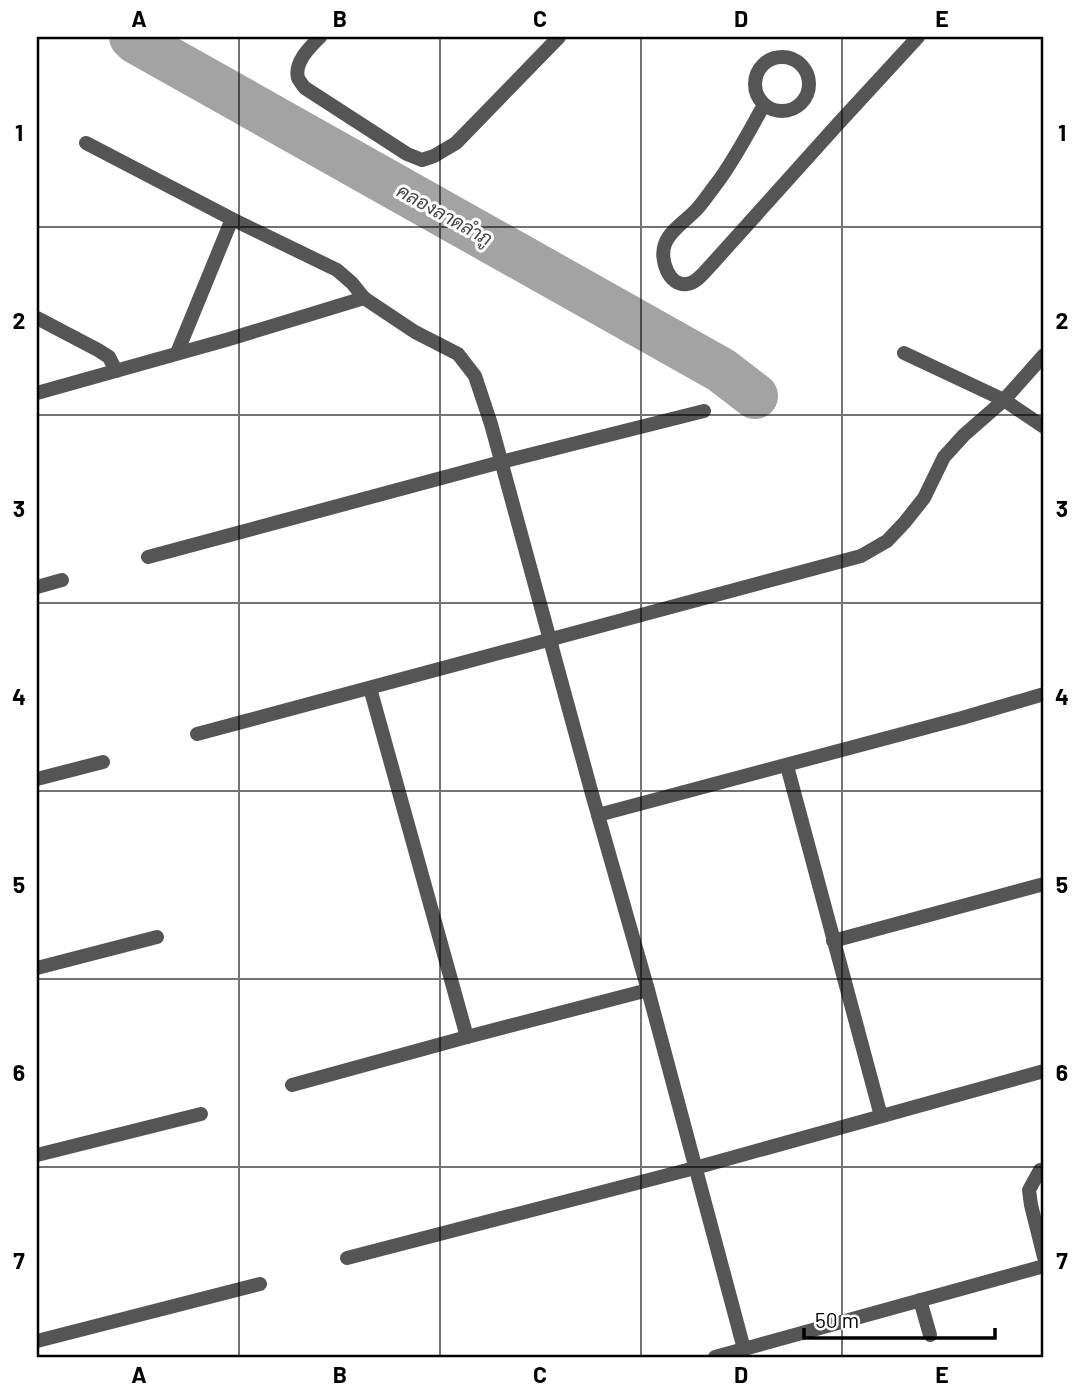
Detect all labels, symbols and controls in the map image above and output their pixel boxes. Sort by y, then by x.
text: A [131,4,147,32]
text: B [333,4,347,32]
text: C [533,4,547,32]
text: D [734,4,748,32]
text: E [935,4,949,32]
text: 1 [15,118,23,146]
text: 1 [1058,118,1066,146]
water label: คลองลาดลำภู [392,178,497,252]
text: 2 [13,306,25,334]
text: 2 [1056,306,1068,334]
text: 3 [13,494,25,522]
text: 3 [1056,494,1068,522]
text: 4 [12,682,26,710]
text: 4 [1055,682,1069,710]
text: 5 [13,870,25,898]
text: 5 [1056,870,1068,898]
text: 6 [13,1058,25,1086]
text: 6 [1056,1058,1068,1086]
text: 7 [13,1246,25,1274]
text: 7 [1056,1246,1068,1274]
scale bar [804,1296,995,1340]
text: 50 m [815,1307,859,1332]
text: A [131,1360,147,1388]
text: B [333,1360,347,1388]
text: C [533,1360,547,1388]
text: D [734,1360,748,1388]
text: E [935,1360,949,1388]

